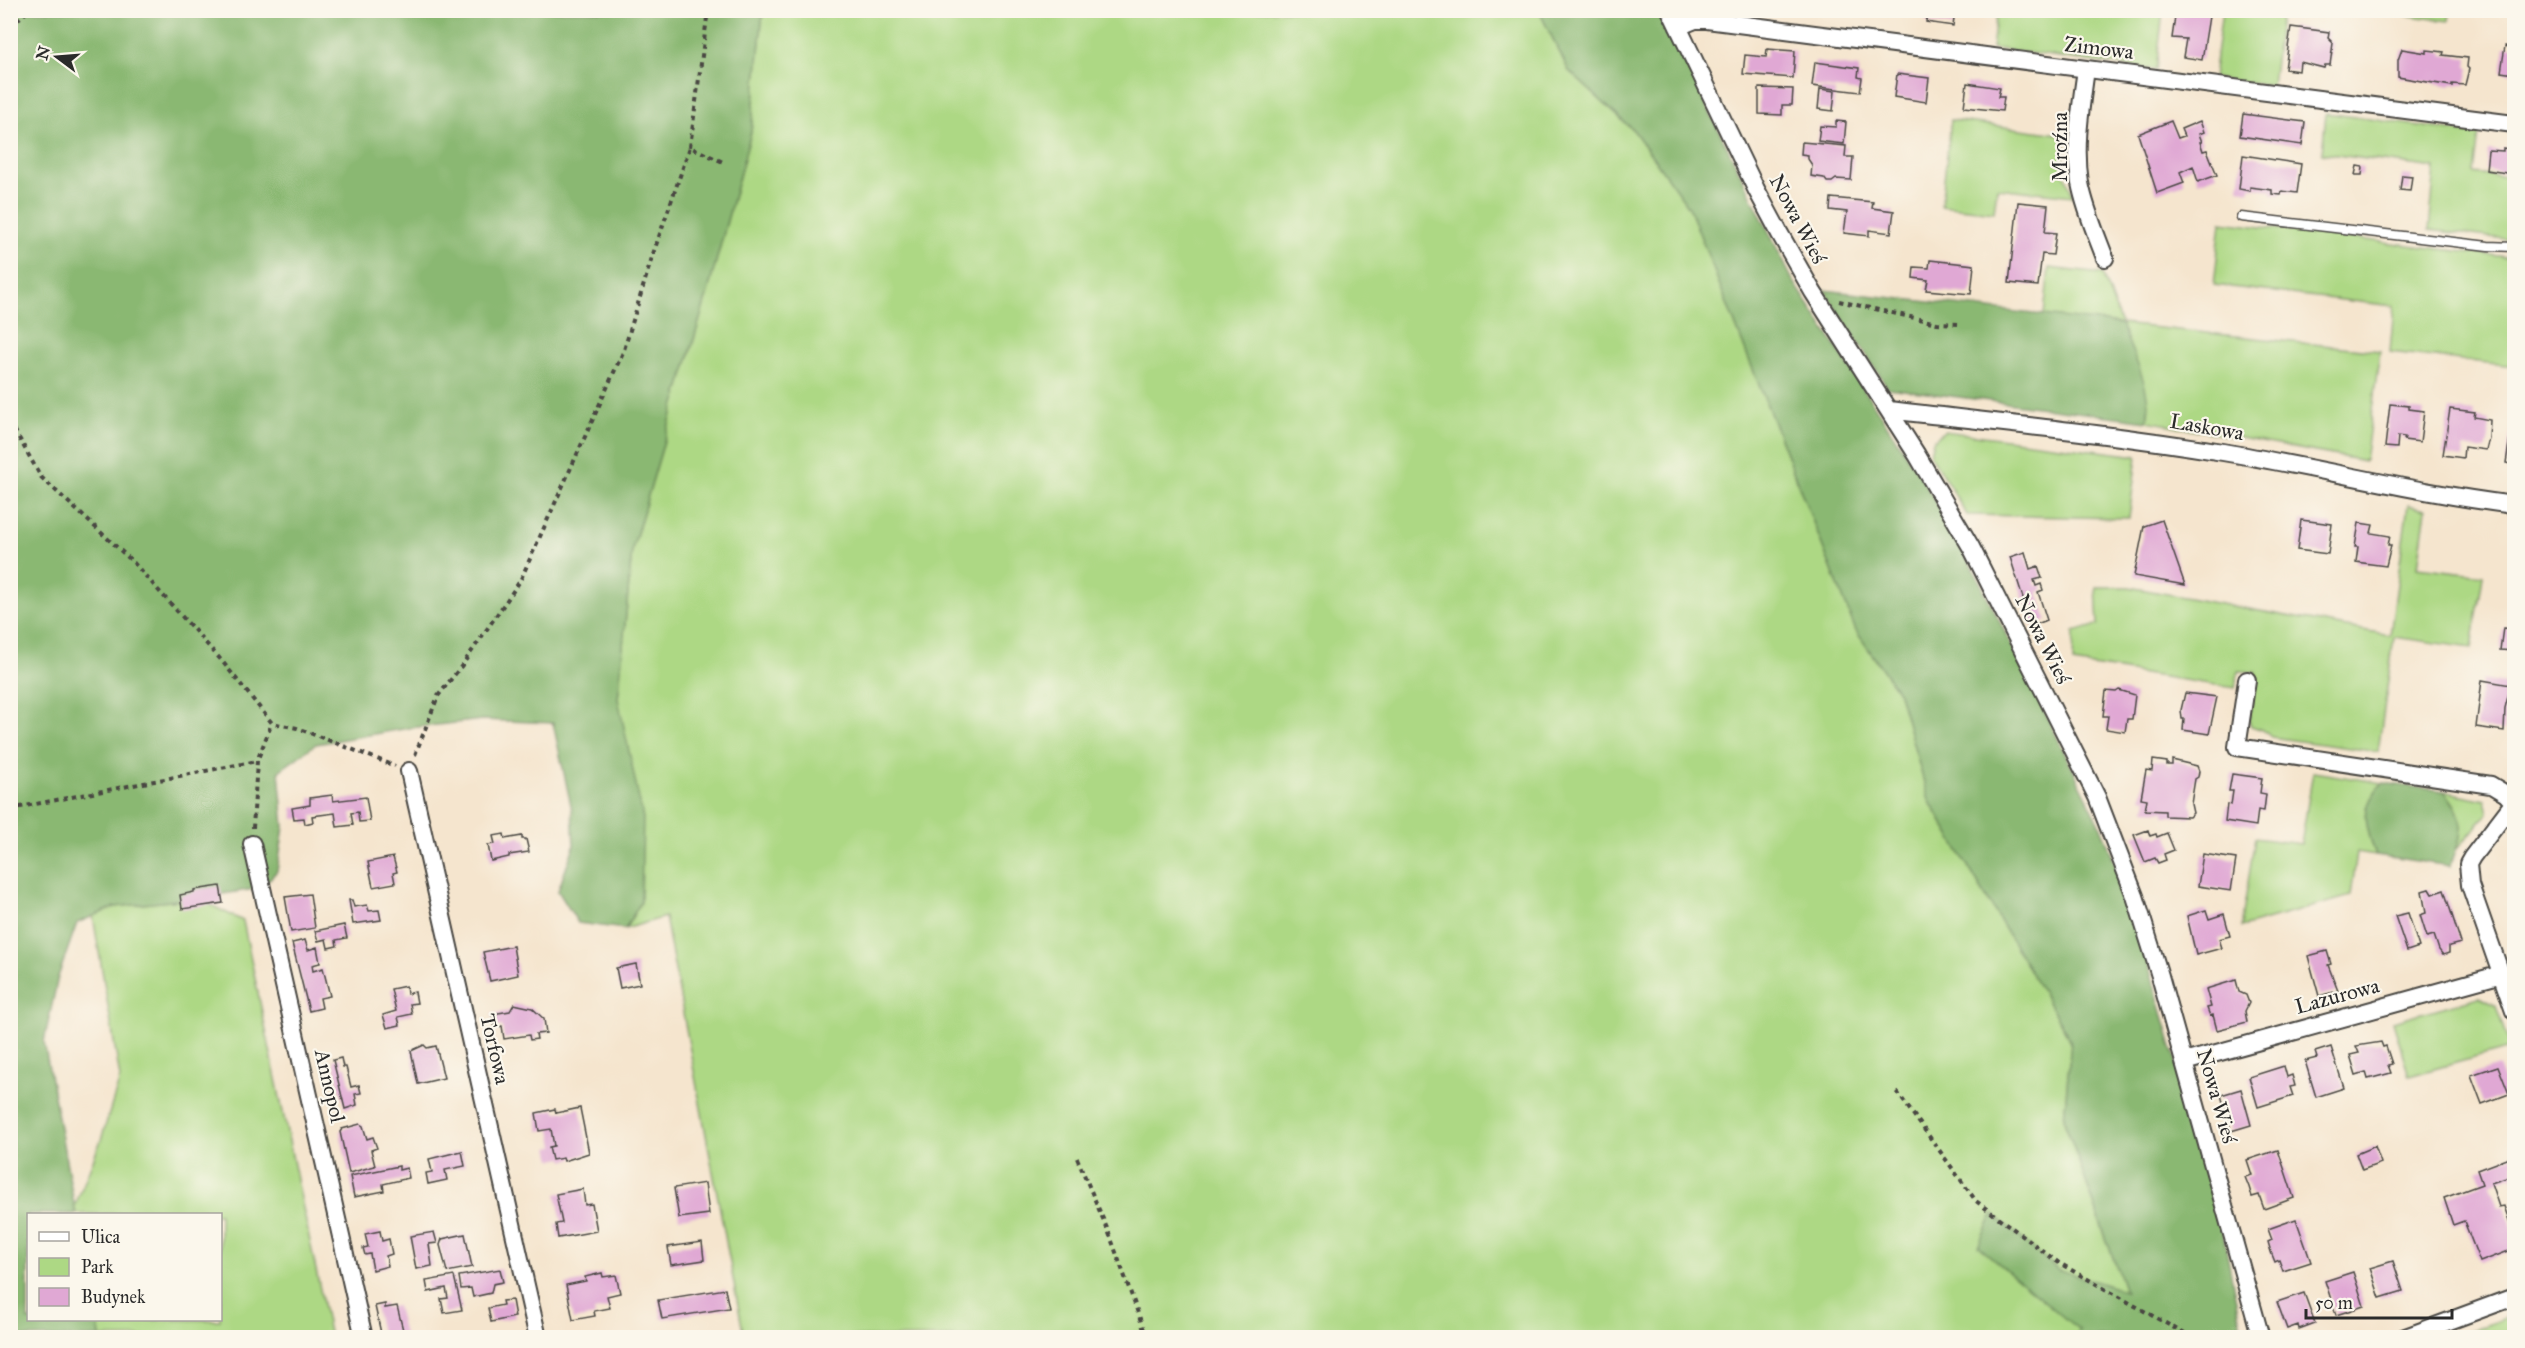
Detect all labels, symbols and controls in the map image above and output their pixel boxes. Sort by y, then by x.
north arrow [27,27,87,87]
street label: Zimowa [2063,31,2135,65]
text: N [32,43,54,62]
street label: Mroźna [2047,112,2073,182]
street label: Nowa Wieś [1764,170,1832,268]
street label: Laskowa [2168,408,2246,446]
street label: Nowa Wieś [2009,590,2077,689]
street label: Lazurowa [2292,972,2382,1020]
street label: Torfowa [474,1011,516,1087]
street label: Annopol [309,1046,351,1126]
street label: Nowa Wieś [2191,1046,2243,1147]
legend [27,1213,222,1321]
text: Ulica [81,1226,121,1248]
text: Park [81,1256,114,1278]
scale bar [2306,1282,2452,1320]
text: Budynek [81,1286,146,1308]
text: 50 m [2315,1292,2353,1314]

